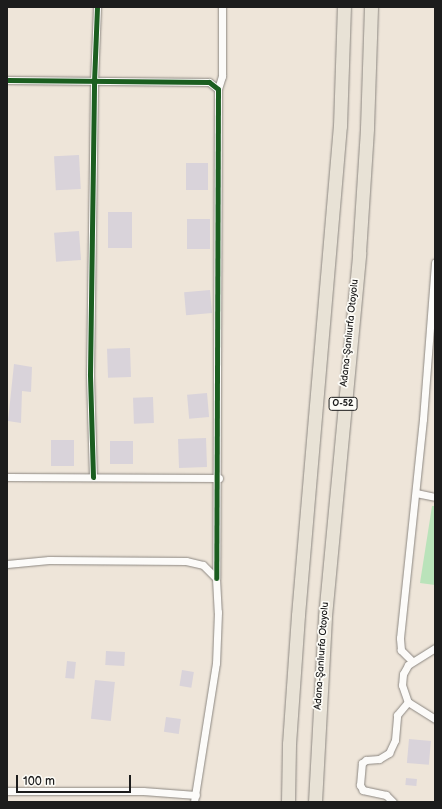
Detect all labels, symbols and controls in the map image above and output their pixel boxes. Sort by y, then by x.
street label: Adana-Şanlıurfa Otoyolu [338,279,362,387]
road number: O-52 [328,397,358,411]
street label: Adana-Şanlıurfa Otoyolu [312,602,332,710]
scale bar [18,767,133,793]
text: 100 m [23,774,55,789]

